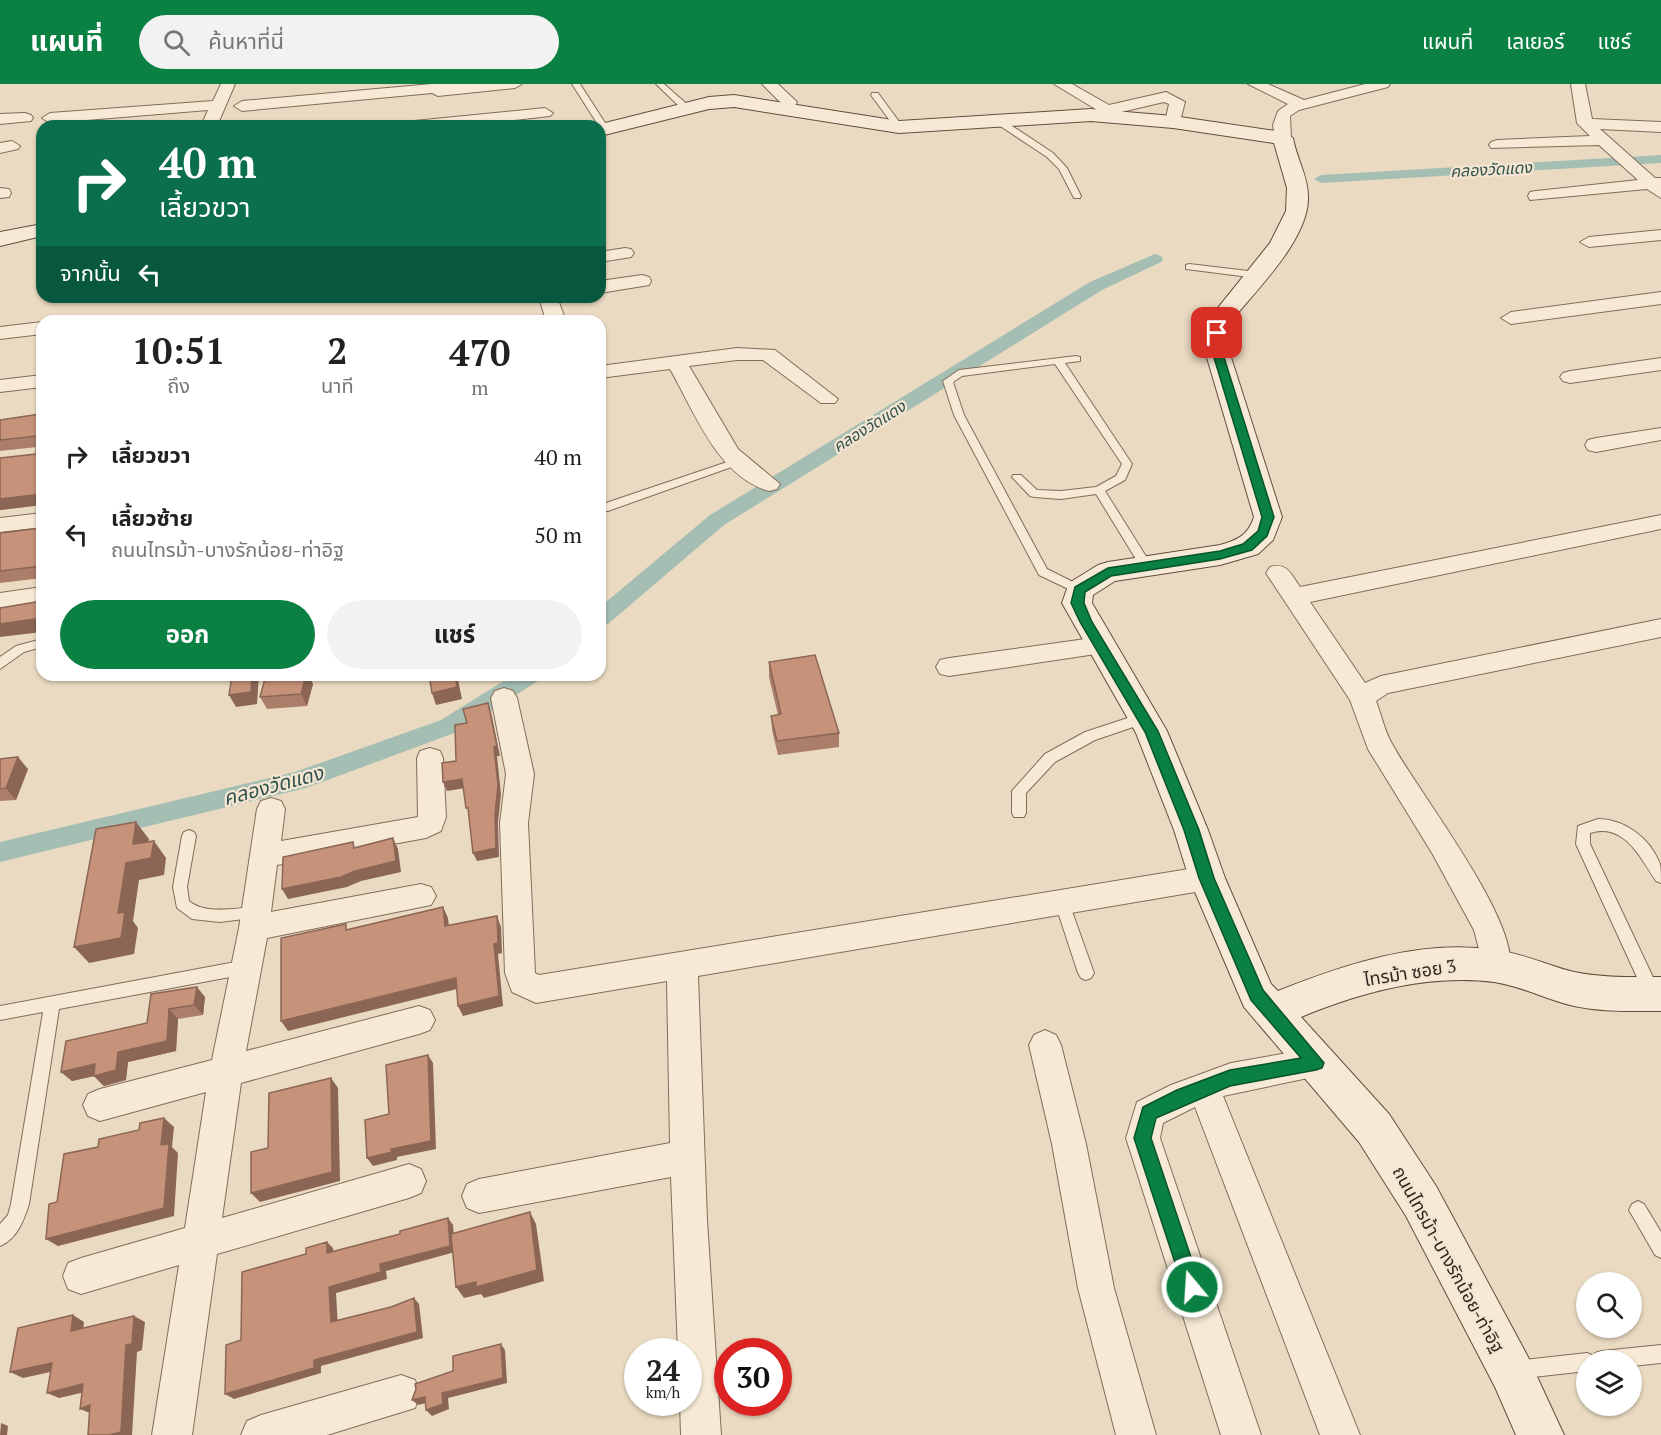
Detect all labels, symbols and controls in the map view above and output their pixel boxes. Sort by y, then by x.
search box [139,15,559,69]
text: แผนที่ [30,22,103,59]
icon: search [160,26,193,59]
text: ค้นหาที่นี่ [208,26,284,55]
text: แผนที่ [1422,27,1473,55]
text: เลเยอร์ [1506,27,1565,55]
text: แชร์ [1598,27,1631,55]
text: 40 m [159,134,257,190]
icon: right [60,144,138,222]
water label: คลองวัดแดง [1450,156,1534,182]
text: เลี้ยวขวา [159,189,250,225]
text: จากนั้น [60,258,121,287]
icon: left [133,258,166,291]
pin [1191,307,1242,358]
icon: arrive [1200,316,1233,349]
text: 10:51 [132,327,225,374]
text: 2 [327,327,348,374]
text: 470 [449,329,510,376]
text: ถึง [167,372,190,399]
text: นาที [321,372,354,399]
text: m [471,374,488,401]
water label: คลองวัดแดง [828,394,911,457]
icon: right [60,440,93,473]
text: เลี้ยวขวา [111,440,191,469]
text: 40 m [534,442,582,471]
text: เลี้ยวซ้าย [111,503,193,532]
icon: left [60,518,93,551]
text: 50 m [534,520,582,549]
text: ถนนไทรม้า-บางรักน้อย-ท่าอิฐ [111,536,344,563]
button: ออก [60,600,315,669]
button: แชร์ [327,600,582,669]
water label: คลองวัดแดง [220,758,327,811]
street label: ไทรม้า ซอย 3 [1361,953,1458,991]
street label: ถนนไทรม้า-บางรักน้อย-ท่าอิฐ [1388,1161,1510,1357]
position arrow [1160,1255,1224,1319]
map controls [1576,1272,1642,1416]
button: search [1576,1272,1642,1338]
speed limit sign: 30 [714,1338,792,1416]
text: 24 [646,1350,680,1390]
button: layers [1576,1350,1642,1416]
text: km/h [646,1382,680,1402]

